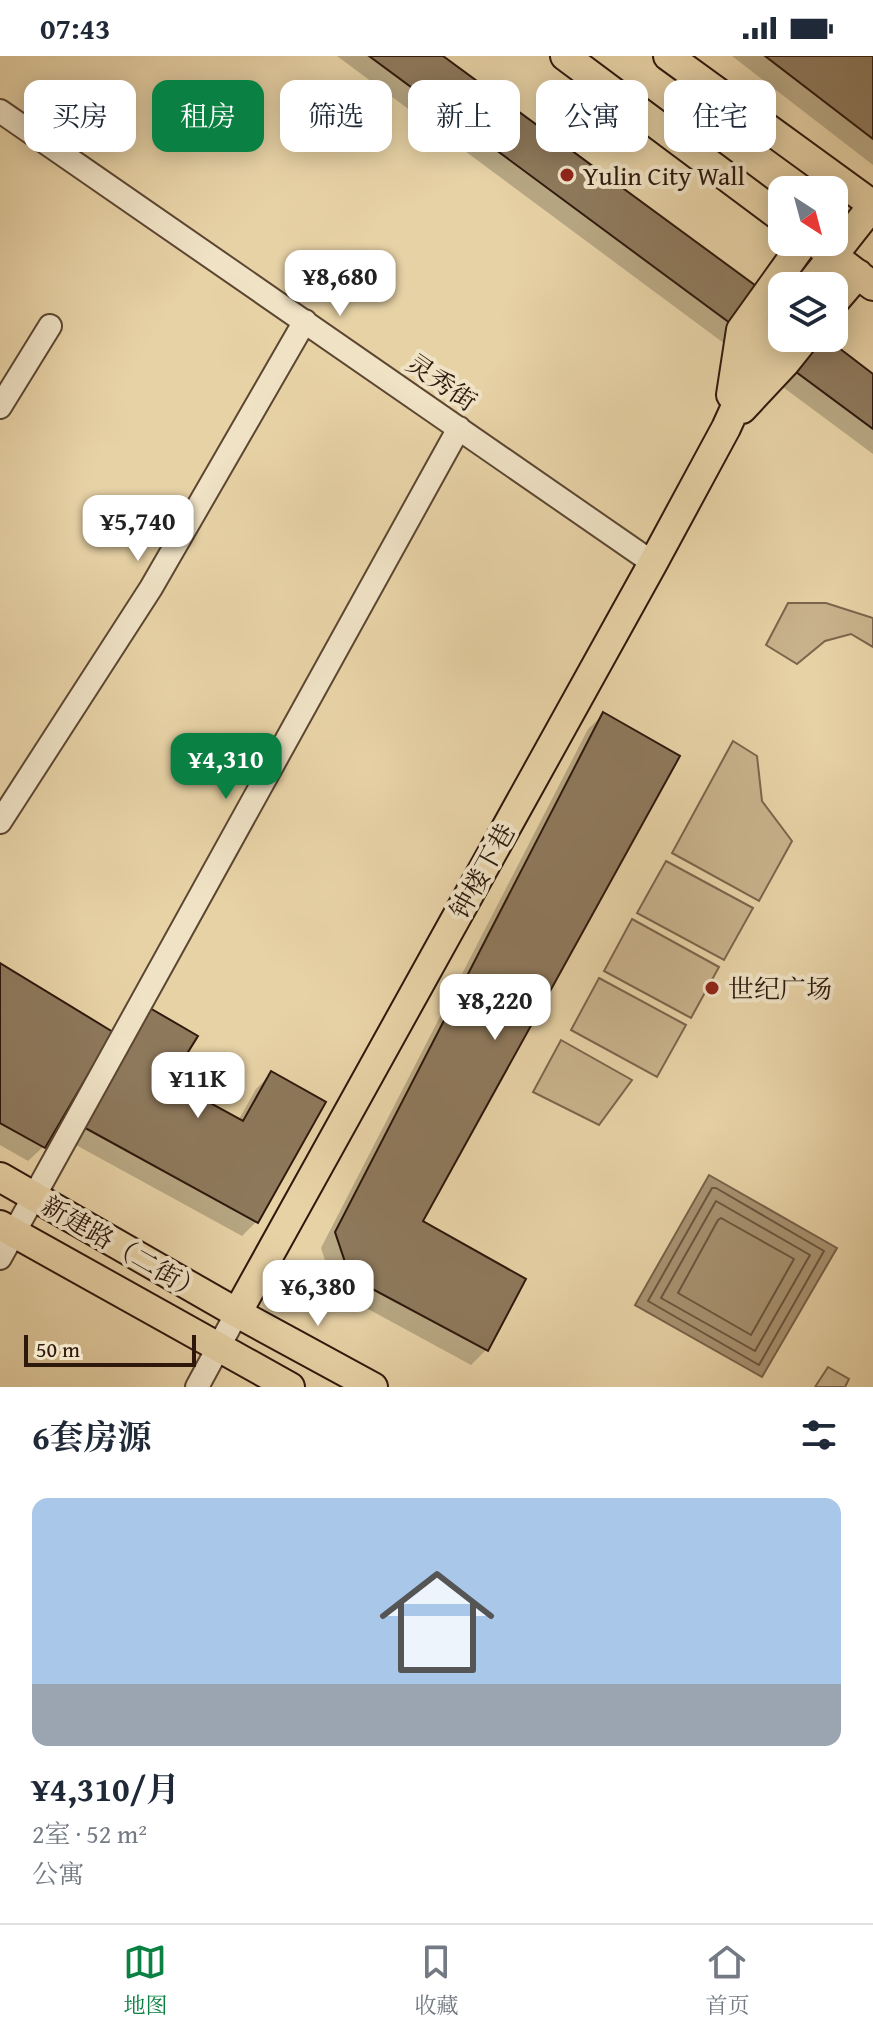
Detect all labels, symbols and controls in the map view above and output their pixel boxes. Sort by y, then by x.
text: 07:43 [40,6,111,50]
chip: 买房 [24,80,136,152]
chip: 租房 [152,80,264,152]
chip: 筛选 [280,80,392,152]
chip: 新上 [408,80,520,152]
chip: 公寓 [536,80,648,152]
chip: 住宅 [664,80,776,152]
place label: Yulin City Wall [583,156,745,195]
marker: Yulin City Wall [558,166,576,184]
north arrow [768,176,848,256]
map controls [768,176,848,352]
pin: ¥8,680 [275,250,405,318]
text: ¥8,680 [303,256,377,295]
button: layers [768,272,848,352]
street label: 灵秀街 [399,344,485,420]
pin: ¥5,740 [73,495,203,563]
text: ¥5,740 [101,501,175,540]
pin: ¥4,310 [161,733,291,801]
text: ¥4,310 [189,739,263,778]
street label: 钟楼下巷 [440,816,524,926]
place label: 世纪广场 [728,969,832,1008]
pin: ¥8,220 [430,974,560,1042]
marker: 世纪广场 [703,979,721,997]
text: ¥8,220 [458,980,532,1019]
pin: ¥11K [151,1052,245,1120]
text: ¥11K [170,1058,226,1097]
street label: 新建路（二街） [34,1186,212,1310]
pin: ¥6,380 [253,1260,383,1328]
text: ¥6,380 [281,1266,355,1305]
scale bar [24,1331,196,1367]
text: 50 m [36,1333,80,1365]
text: 6套房源 [32,1412,152,1461]
icon: filters [797,1413,841,1457]
icon: home [365,1550,509,1694]
text: ¥4,310/月 [32,1764,180,1813]
text: 2室 · 52 m² [32,1814,147,1853]
text: 公寓 [32,1854,84,1893]
tab: 地图 [123,1940,168,2021]
tab: 收藏 [414,1940,459,2021]
tab: 首页 [705,1940,750,2021]

